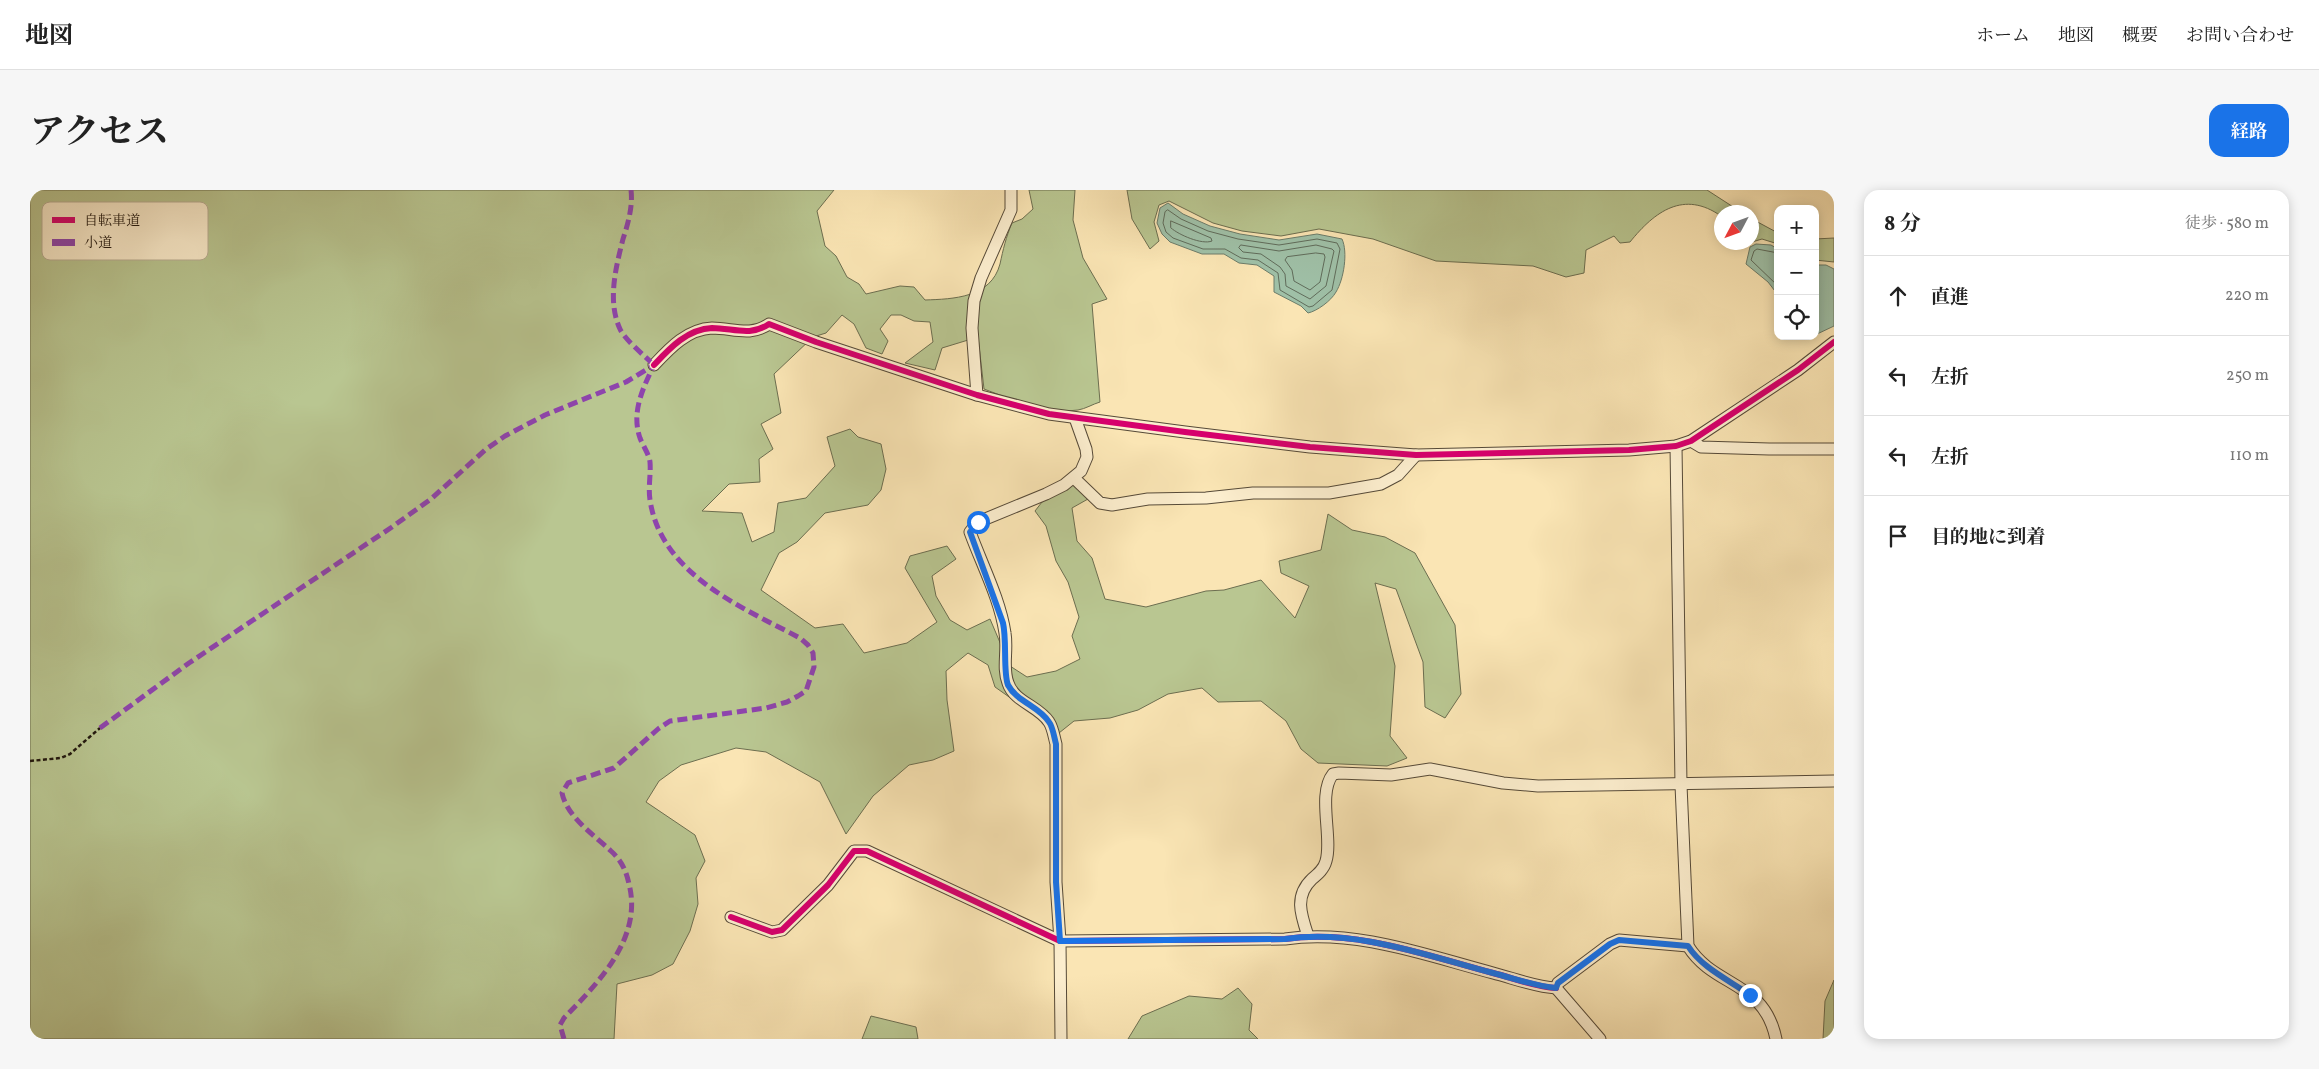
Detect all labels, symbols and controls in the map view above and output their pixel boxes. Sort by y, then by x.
text: 地図 [25,20,73,54]
text: ホーム [1976,24,2030,49]
text: 地図 [2058,24,2094,49]
text: 概要 [2122,24,2158,49]
text: お問い合わせ [2186,24,2294,49]
button: 経路 [2209,104,2289,157]
text: アクセス [30,110,169,158]
legend [42,202,208,260]
north arrow [1714,205,1759,250]
map controls [1774,205,1819,340]
button: + [1774,205,1819,250]
text: 8 分 [1884,210,1921,239]
text: 自転車道 [84,212,140,231]
text: 徒歩 · 580 m [2185,213,2269,235]
text: 小道 [84,234,112,253]
button: − [1774,250,1819,295]
icon: ahead [1884,282,1912,310]
text: 直進 [1931,285,1969,311]
text: 220 m [2225,285,2269,307]
button: locate [1774,295,1819,340]
icon: left [1884,362,1912,390]
text: 左折 [1931,365,1969,391]
text: 250 m [2226,365,2269,387]
icon: left [1884,442,1912,470]
text: 左折 [1931,445,1969,471]
text: 110 m [2230,445,2269,467]
route start [967,511,990,534]
icon: arrive [1884,522,1912,550]
text: 目的地に到着 [1931,525,2045,551]
route end [1739,984,1762,1007]

